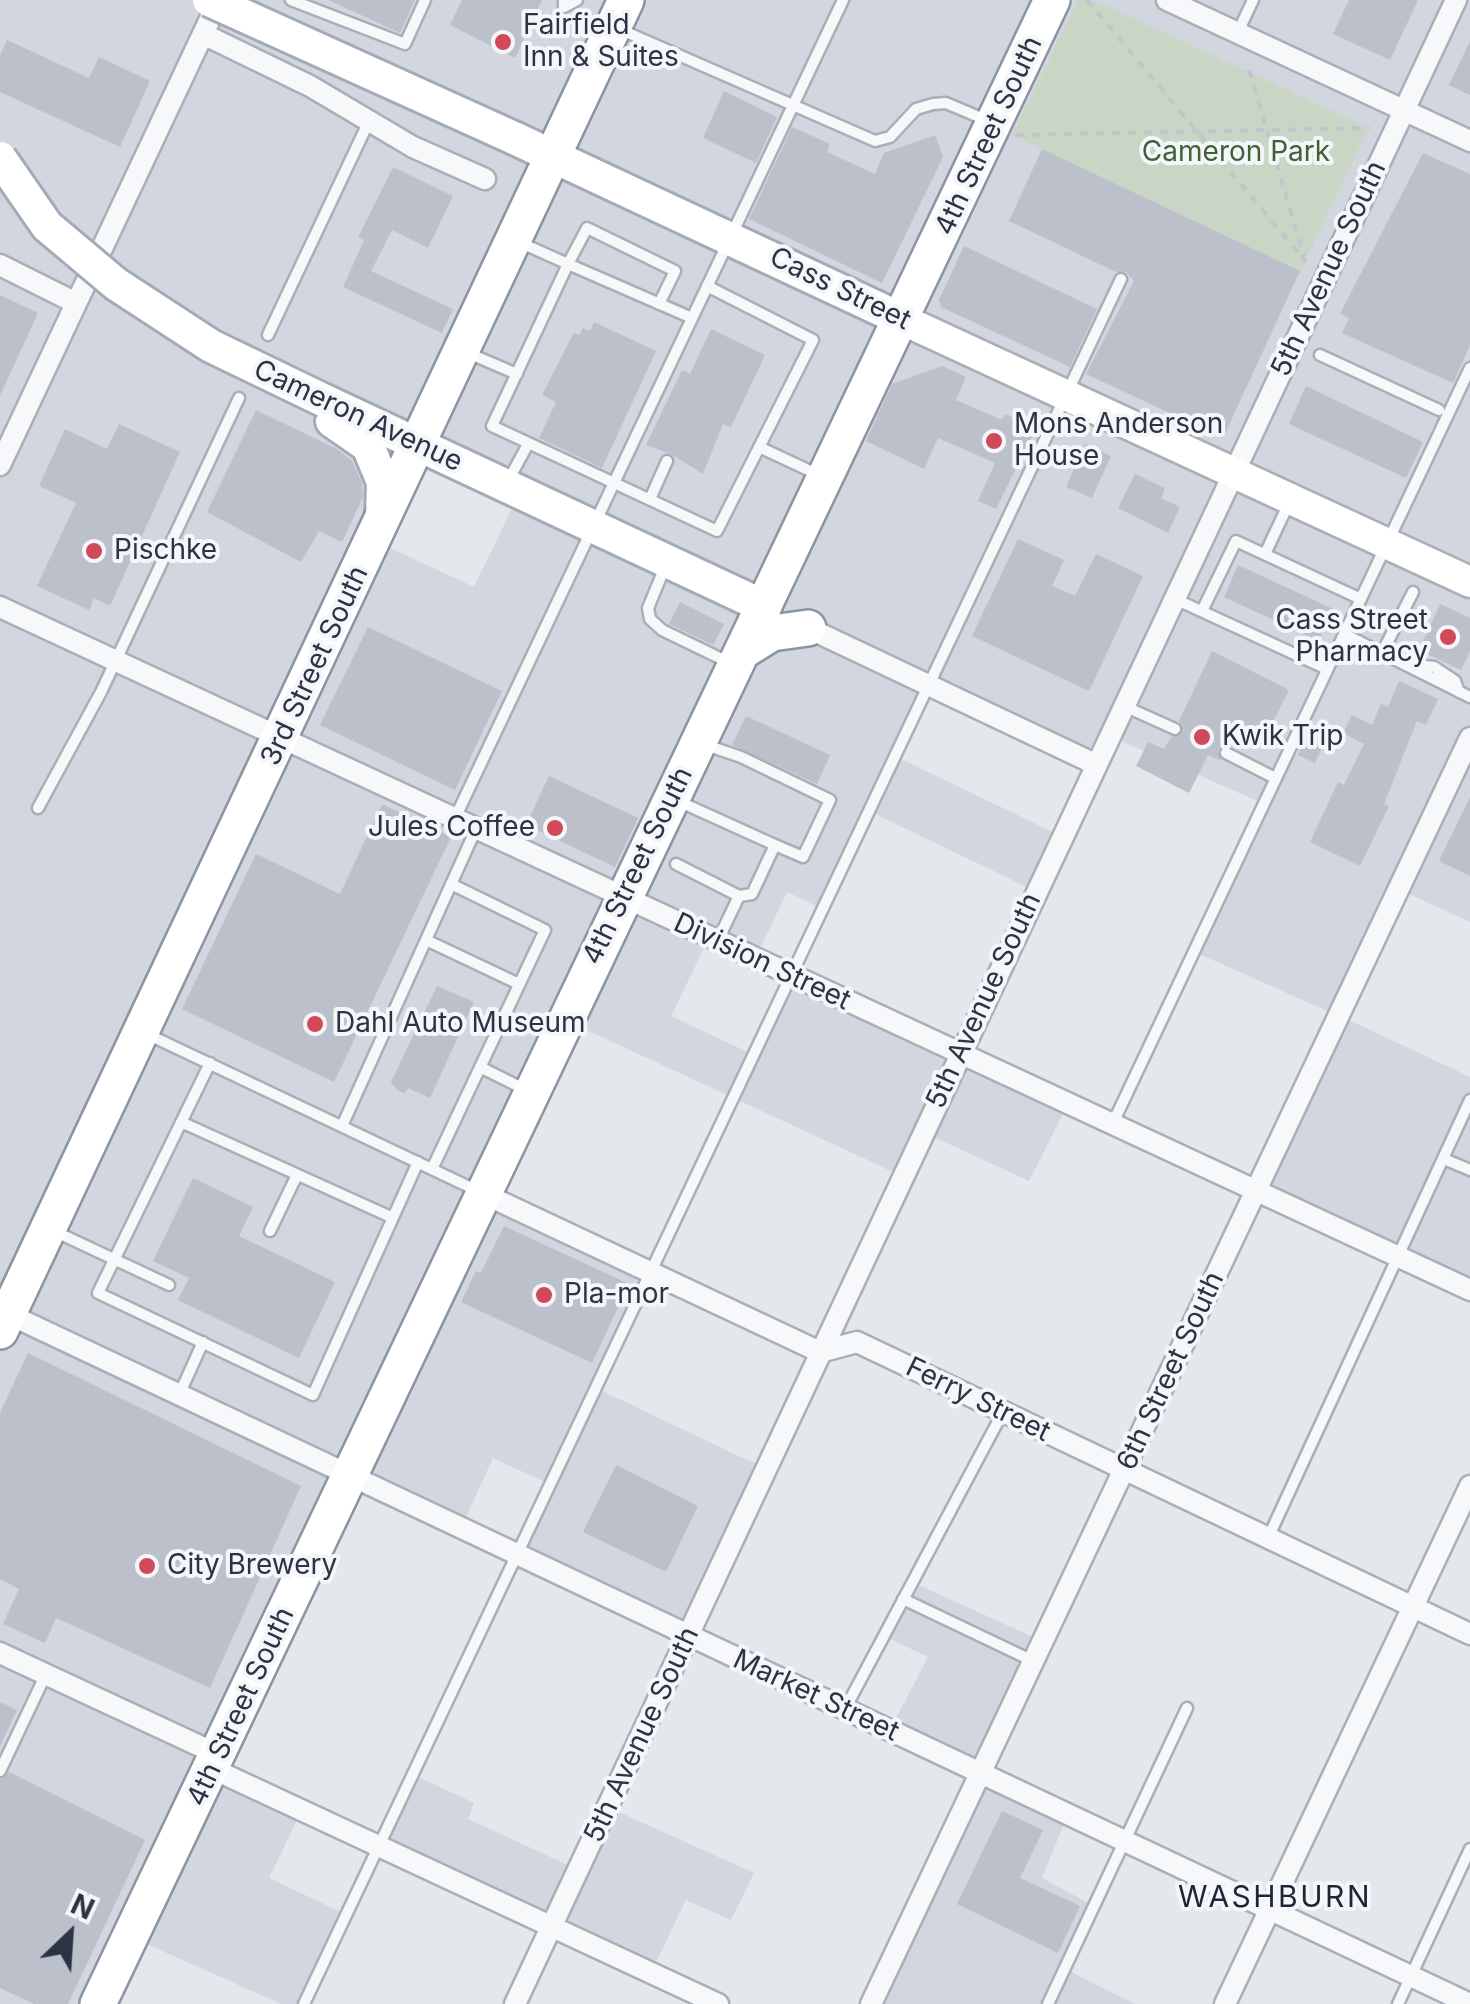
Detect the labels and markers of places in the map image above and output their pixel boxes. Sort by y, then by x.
place label: Fairfield Inn & Suites [523,9,679,75]
marker: Fairfield Inn & Suites [492,31,514,53]
place label: Mons Anderson House [1014,408,1223,474]
marker: Mons Anderson House [983,430,1005,452]
place label: Pischke [114,534,217,568]
marker: Pischke [83,540,105,562]
place label: Cass Street Pharmacy [1275,604,1428,670]
marker: Cass Street Pharmacy [1437,626,1459,648]
place label: Kwik Trip [1222,720,1343,754]
marker: Kwik Trip [1191,726,1213,748]
place label: Jules Coffee [368,811,535,845]
marker: Jules Coffee [544,817,566,839]
place label: Dahl Auto Museum [335,1007,586,1041]
marker: Dahl Auto Museum [304,1013,326,1035]
place label: Pla-mor [564,1278,669,1312]
marker: Pla-mor [533,1284,555,1306]
place label: City Brewery [167,1549,337,1583]
marker: City Brewery [136,1555,158,1577]

